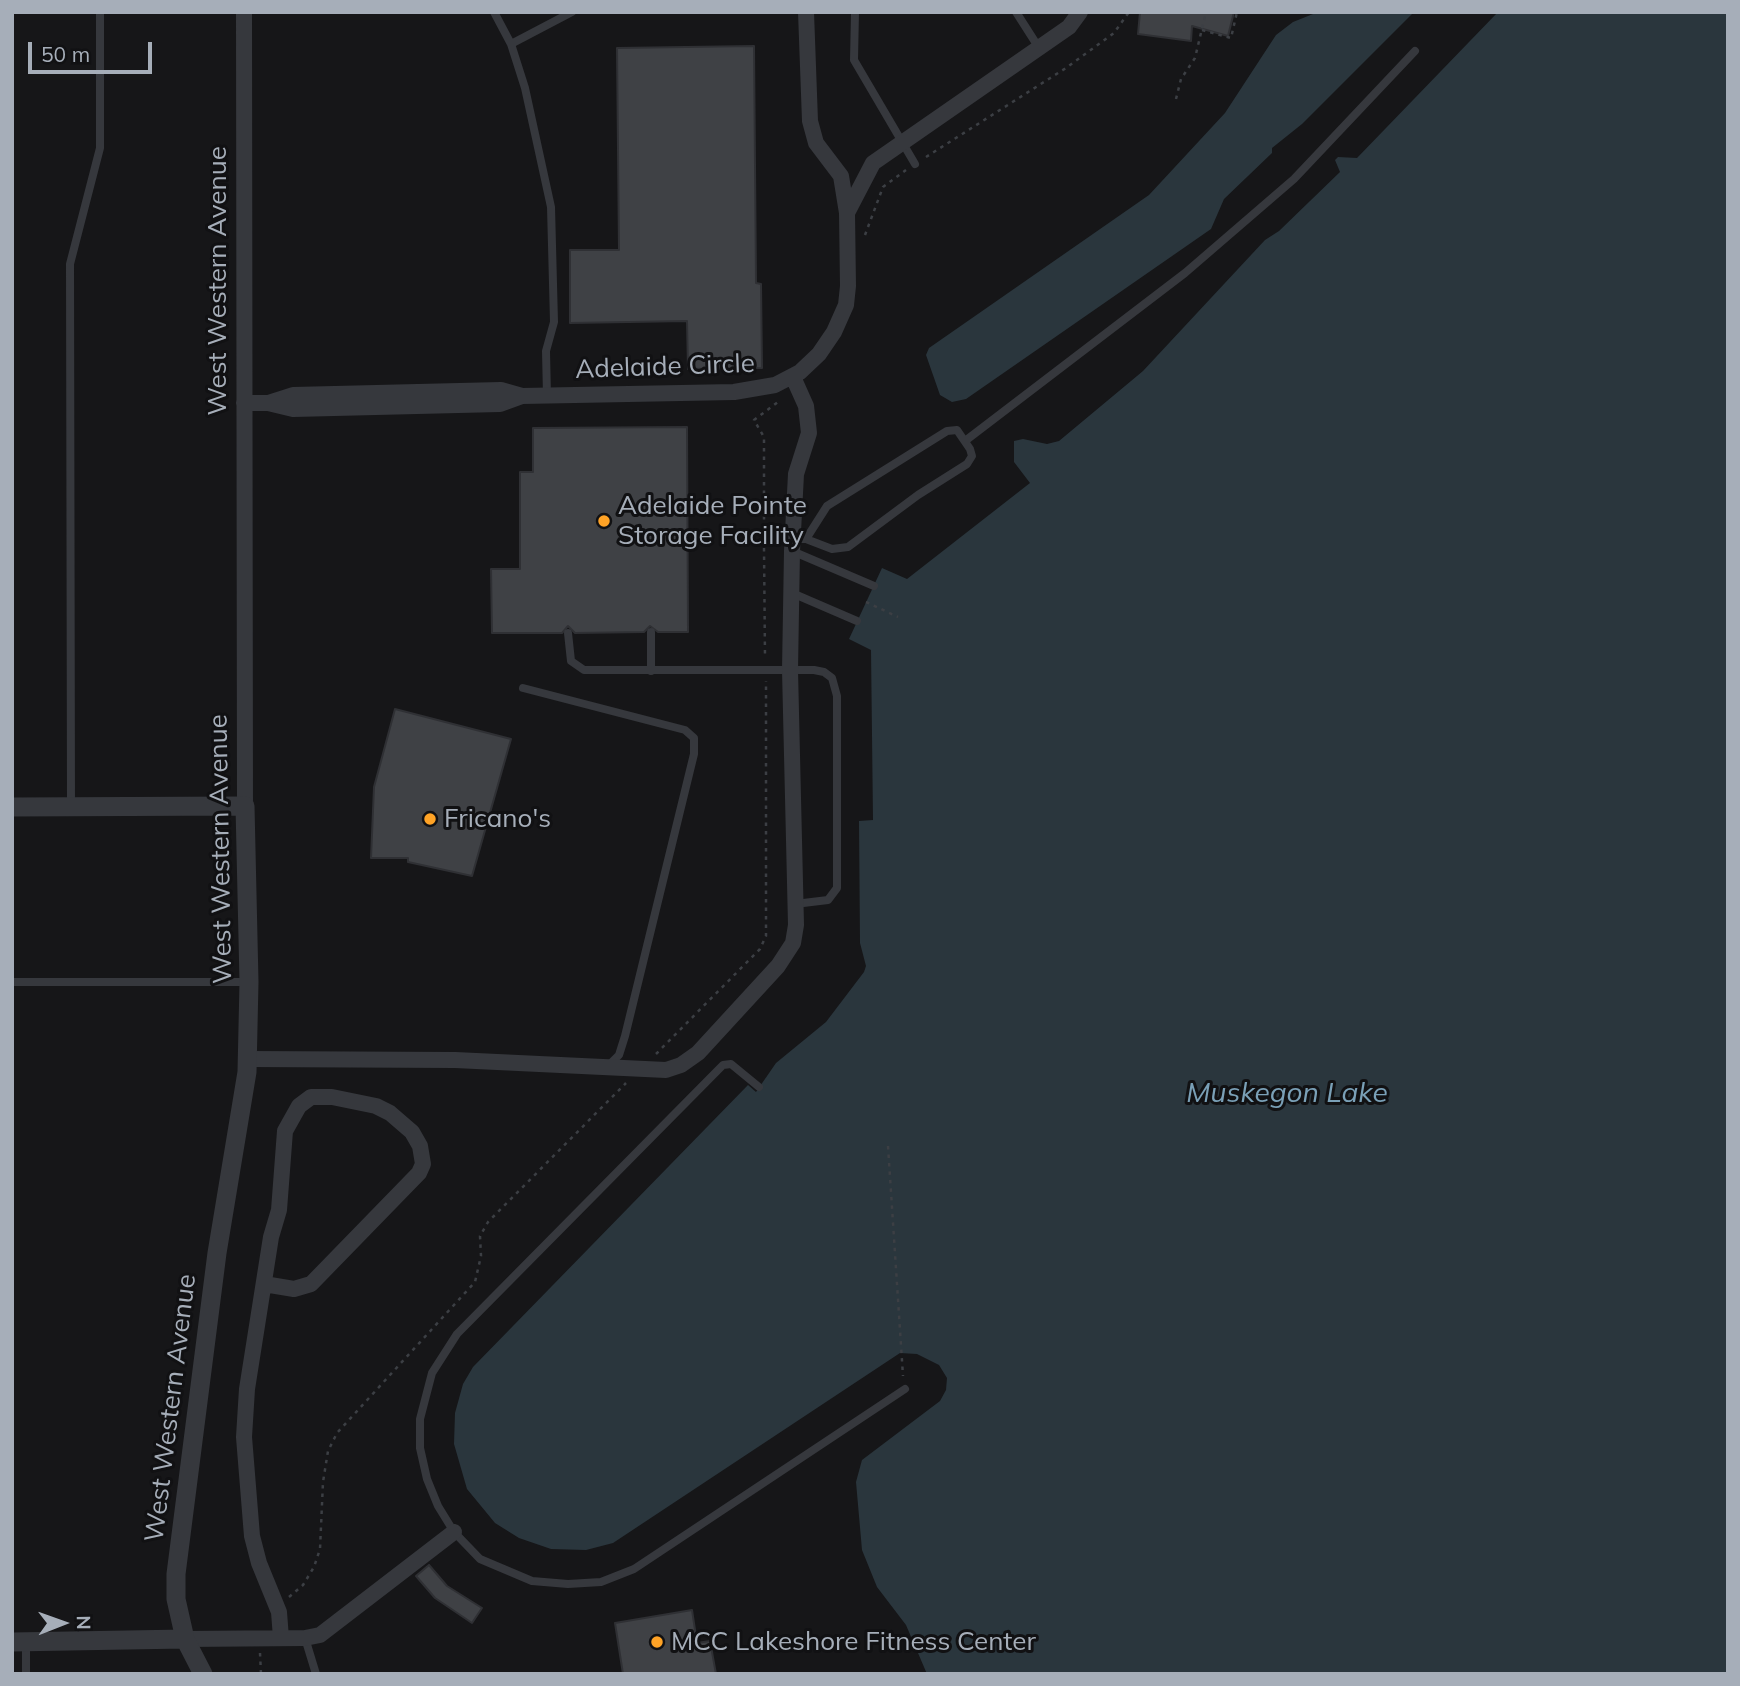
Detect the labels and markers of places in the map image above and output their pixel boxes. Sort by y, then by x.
place label: Adelaide Pointe Storage Facility [618,490,807,552]
marker: Adelaide Pointe Storage Facility [596,513,612,529]
place label: Fricano's [444,803,551,835]
marker: Fricano's [422,811,438,827]
place label: MCC Lakeshore Fitness Center [671,1626,1036,1658]
marker: MCC Lakeshore Fitness Center [649,1634,665,1650]

